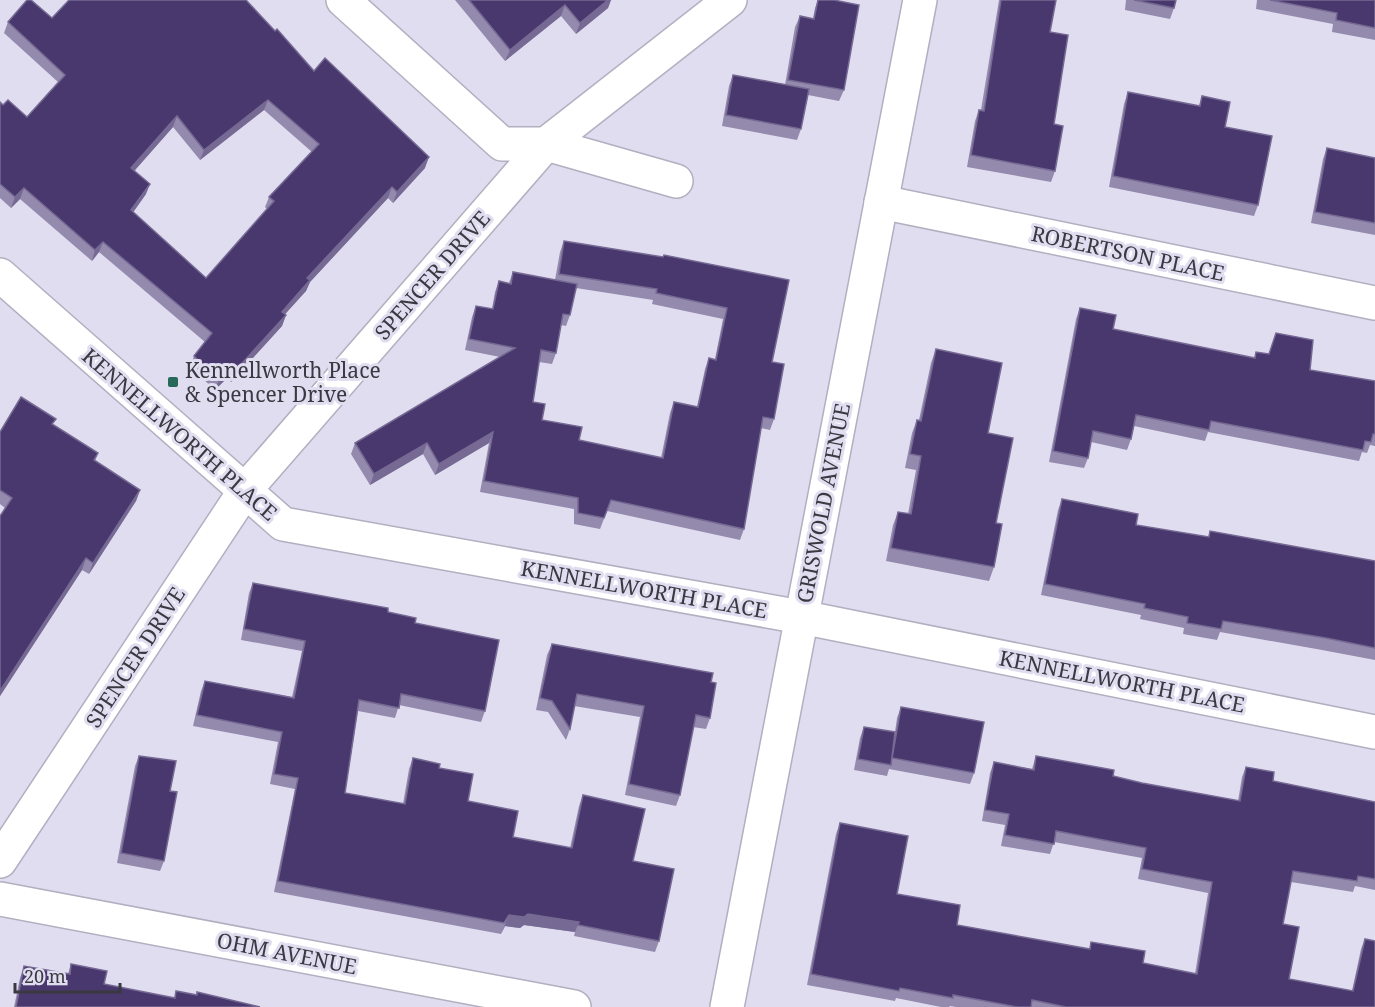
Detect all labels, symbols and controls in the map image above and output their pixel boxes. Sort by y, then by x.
street label: SPENCER DRIVE [368,205,496,345]
street label: ROBERTSON PLACE [1029,219,1227,287]
street label: KENNELLWORTH PLACE [77,342,283,526]
place label: Kennellworth Place & Spencer Drive [185,356,381,408]
marker: Kennellworth Place & Spencer Drive [166,375,180,389]
street label: GRISWOLD AVENUE [790,401,856,605]
street label: KENNELLWORTH PLACE [519,554,769,624]
street label: SPENCER DRIVE [79,581,191,733]
street label: KENNELLWORTH PLACE [997,643,1247,719]
street label: OHM AVENUE [215,926,359,980]
scale bar [15,956,120,994]
text: 20 m [24,964,66,988]

